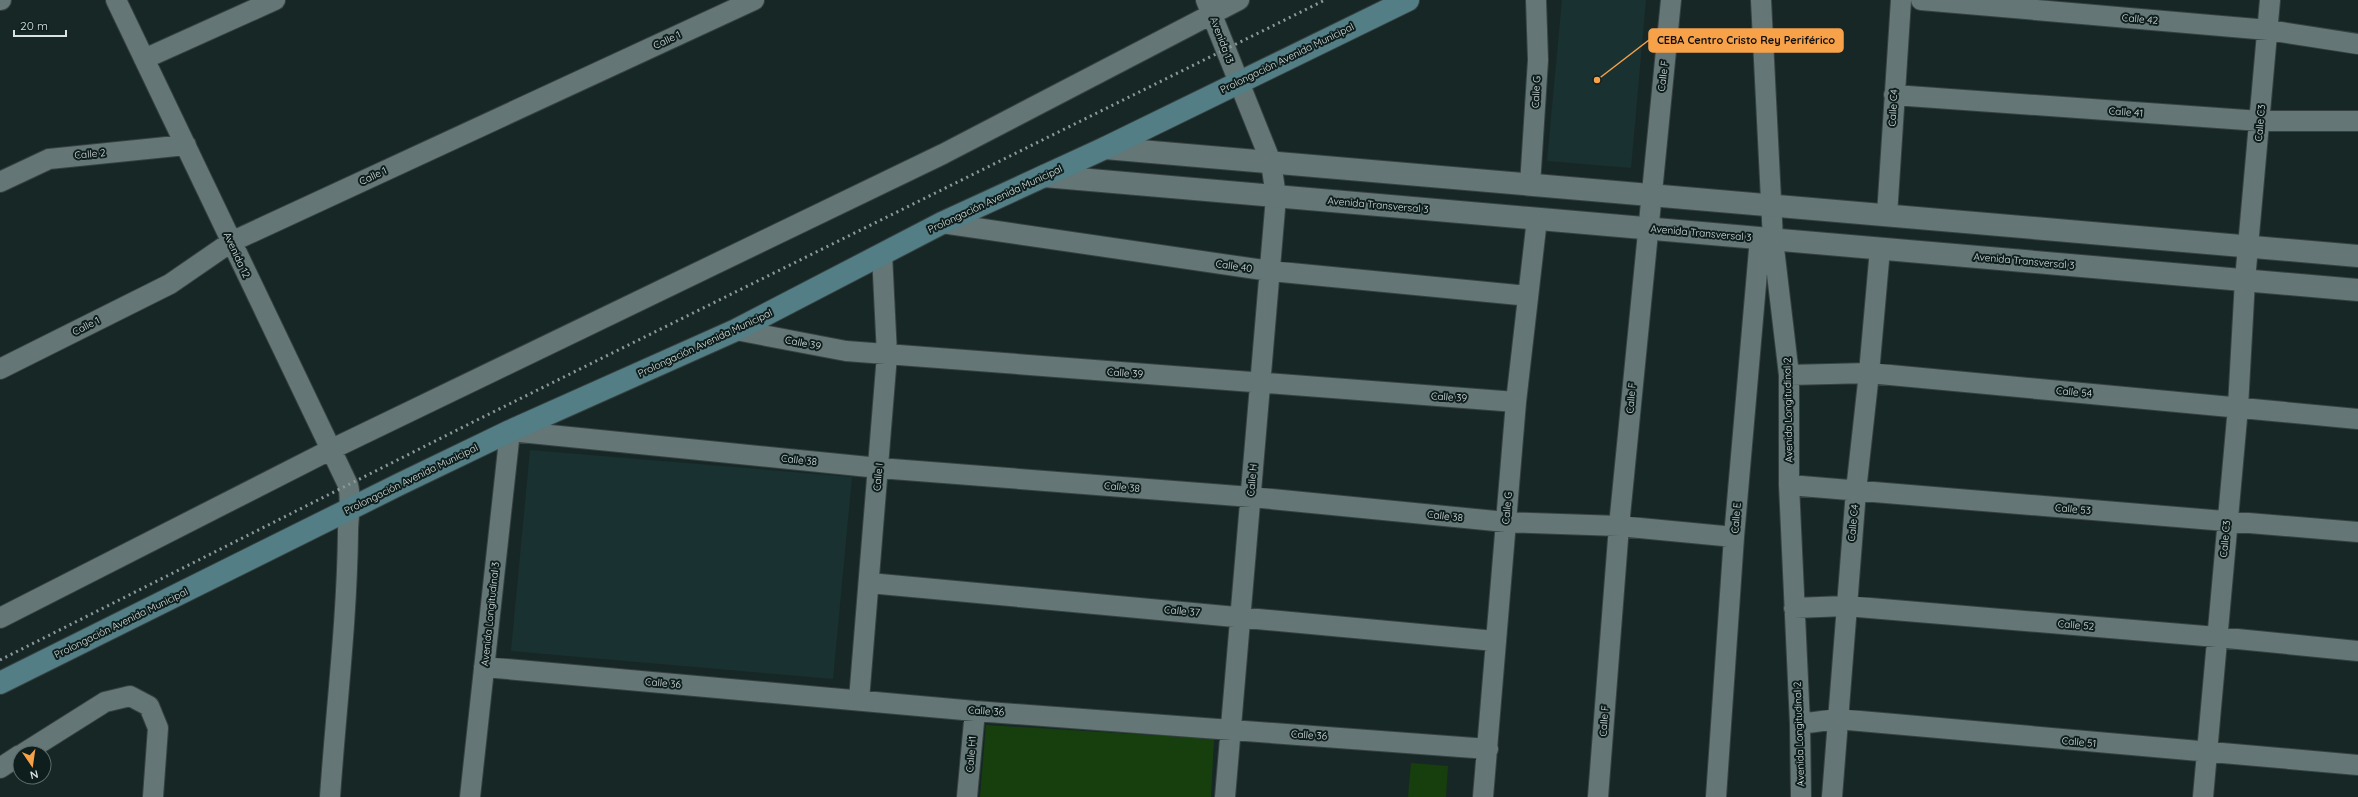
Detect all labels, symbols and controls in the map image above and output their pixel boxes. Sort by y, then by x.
street label: Calle 42 [2121,11,2159,27]
scale bar [14,12,66,38]
street label: Avenida 13 [1207,15,1237,65]
text: 20 m [20,18,48,33]
street label: Prolongación Avenida Municipal [1218,20,1356,96]
street label: Calle 1 [651,28,683,52]
callout: CEBA Centro Cristo Rey Periférico [1649,29,1843,52]
text: CEBA Centro Cristo Rey Periférico [1657,33,1835,47]
street label: Calle F [1655,60,1671,92]
street label: Calle G [1529,75,1543,109]
street label: Calle C4 [1886,89,1900,127]
street label: Calle 41 [2108,104,2144,120]
street label: Calle C3 [2252,104,2268,142]
street label: Calle 2 [74,146,106,162]
street label: Prolongación Avenida Municipal [926,162,1064,236]
street label: Calle 1 [357,164,389,188]
street label: Avenida Transversal 3 [1327,194,1429,216]
street label: Avenida Transversal 3 [1650,222,1752,244]
street label: Avenida 12 [221,230,253,280]
street label: Avenida Transversal 3 [1973,250,2075,272]
street label: Calle 40 [1215,257,1253,275]
street label: Prolongación Avenida Municipal [636,306,774,380]
street label: Calle 1 [70,314,102,338]
street label: Calle 39 [784,333,822,353]
street label: Avenida Longitudinal 2 [1781,357,1795,463]
street label: Calle 39 [1106,365,1144,381]
street label: Calle F [1623,382,1639,414]
street label: Calle 54 [2055,384,2093,400]
street label: Calle 39 [1430,389,1468,405]
street label: Prolongación Avenida Municipal [342,441,480,517]
street label: Calle 38 [780,452,818,468]
street label: Calle I [870,462,886,492]
street label: Calle H [1244,463,1260,497]
street label: Calle 38 [1103,479,1141,495]
street label: Calle G [1499,491,1515,525]
street label: Calle 53 [2054,501,2092,517]
street label: Calle E [1728,502,1744,534]
street label: Calle C4 [1845,504,1861,542]
street label: Calle 38 [1426,508,1464,524]
street label: Calle C3 [2217,520,2233,558]
street label: Avenida Longitudinal 3 [478,561,502,667]
street label: Prolongación Avenida Municipal [52,585,190,661]
street label: Calle 37 [1164,603,1200,619]
street label: Calle 52 [2057,617,2095,633]
street label: Calle 36 [644,675,682,691]
street label: Avenida Longitudinal 2 [1791,681,1807,787]
street label: Calle 36 [968,703,1005,719]
street label: Calle F [1596,705,1612,737]
street label: Calle 36 [1291,727,1328,743]
street label: Calle 51 [2061,734,2097,750]
street label: Calle H1 [963,735,979,773]
north arrow [12,745,52,785]
text: N [29,767,40,782]

